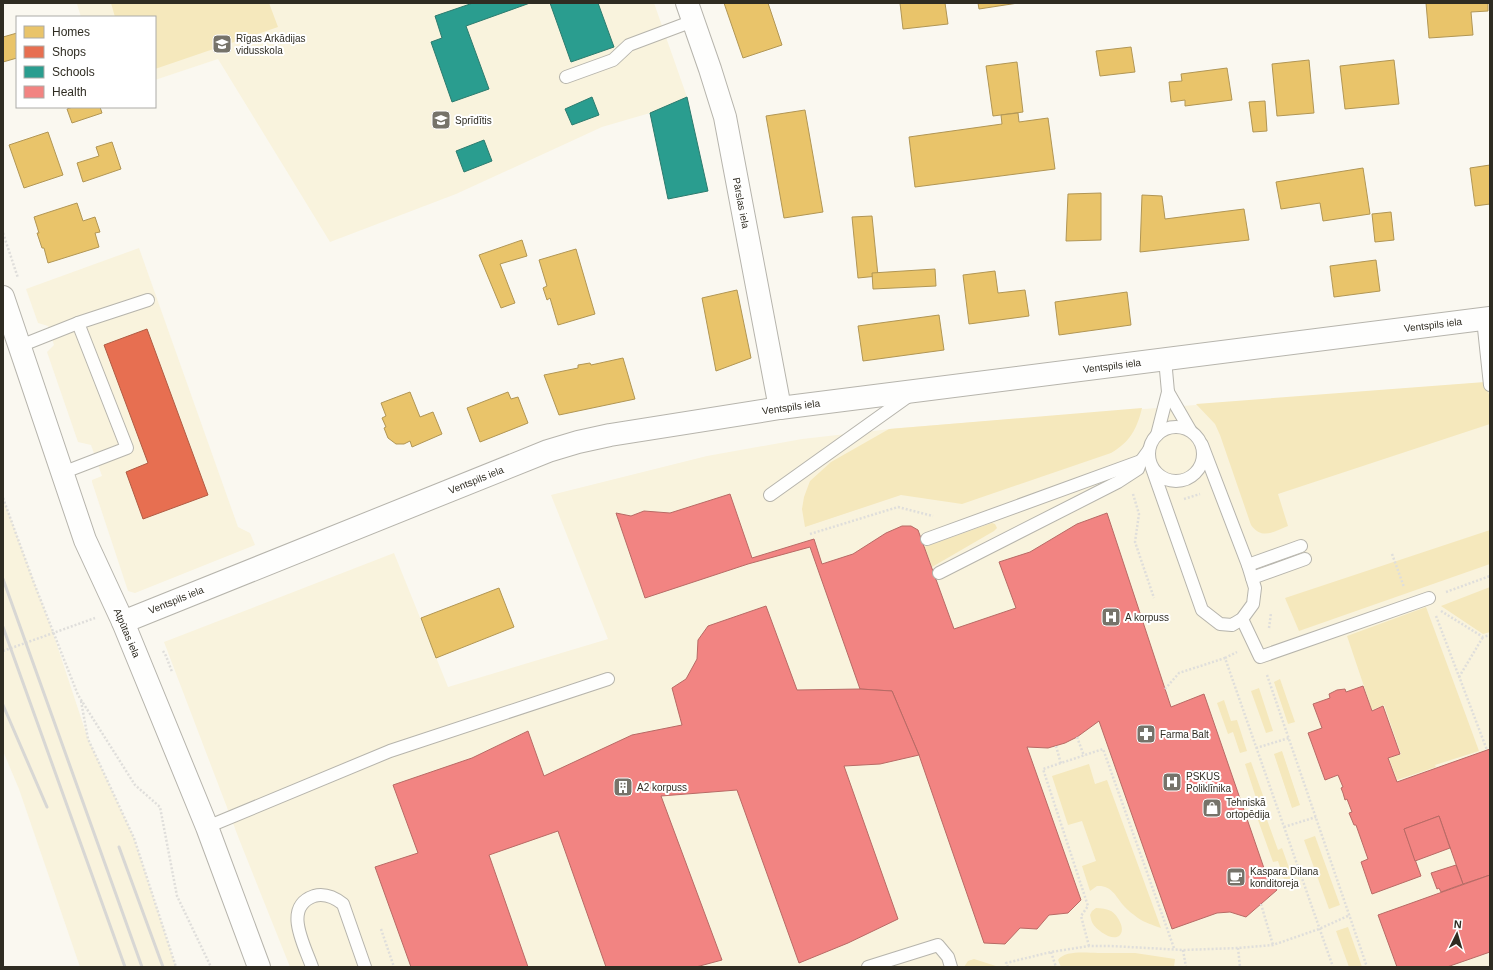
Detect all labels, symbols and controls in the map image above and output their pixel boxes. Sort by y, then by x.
legend [16,16,156,108]
text: Homes [52,25,90,39]
school or university icon: Rīgas Arkādijas vidusskola [211,33,233,55]
place label: Rīgas Arkādijas vidusskola [236,33,305,56]
text: Shops [52,45,86,59]
text: Schools [52,65,95,79]
text: Health [52,85,87,99]
school or university icon: Sprīdītis [430,109,452,131]
place label: Sprīdītis [455,115,492,126]
street label: Pārslas iela [731,177,751,230]
street label: Ventspils iela [1403,316,1463,334]
street label: Ventspils iela [1082,357,1142,375]
street label: Ventspils iela [761,397,821,417]
street label: Ventspils iela [447,464,506,496]
street label: Ventspils iela [147,584,206,616]
hospital icon: A korpuss [1100,606,1122,628]
street label: Atpūtas iela [112,607,142,660]
place label: A korpuss [1125,612,1169,623]
pharmacy icon: Farma Balt [1135,723,1157,745]
place label: Farma Balt [1160,729,1209,740]
hospital icon: PSKUS Poliklīnika [1161,771,1183,793]
place label: PSKUS Poliklīnika [1186,771,1231,794]
building icon: A2 korpuss [612,776,634,798]
place label: A2 korpuss [637,782,687,793]
shop icon: Tehniskā ortopēdija [1201,797,1223,819]
place label: Tehniskā ortopēdija [1226,797,1270,820]
cafe icon: Kaspara Dilana konditoreja [1225,866,1247,888]
place label: Kaspara Dilana konditoreja [1250,866,1319,889]
north arrow [1437,914,1477,954]
text: N [1453,918,1462,930]

